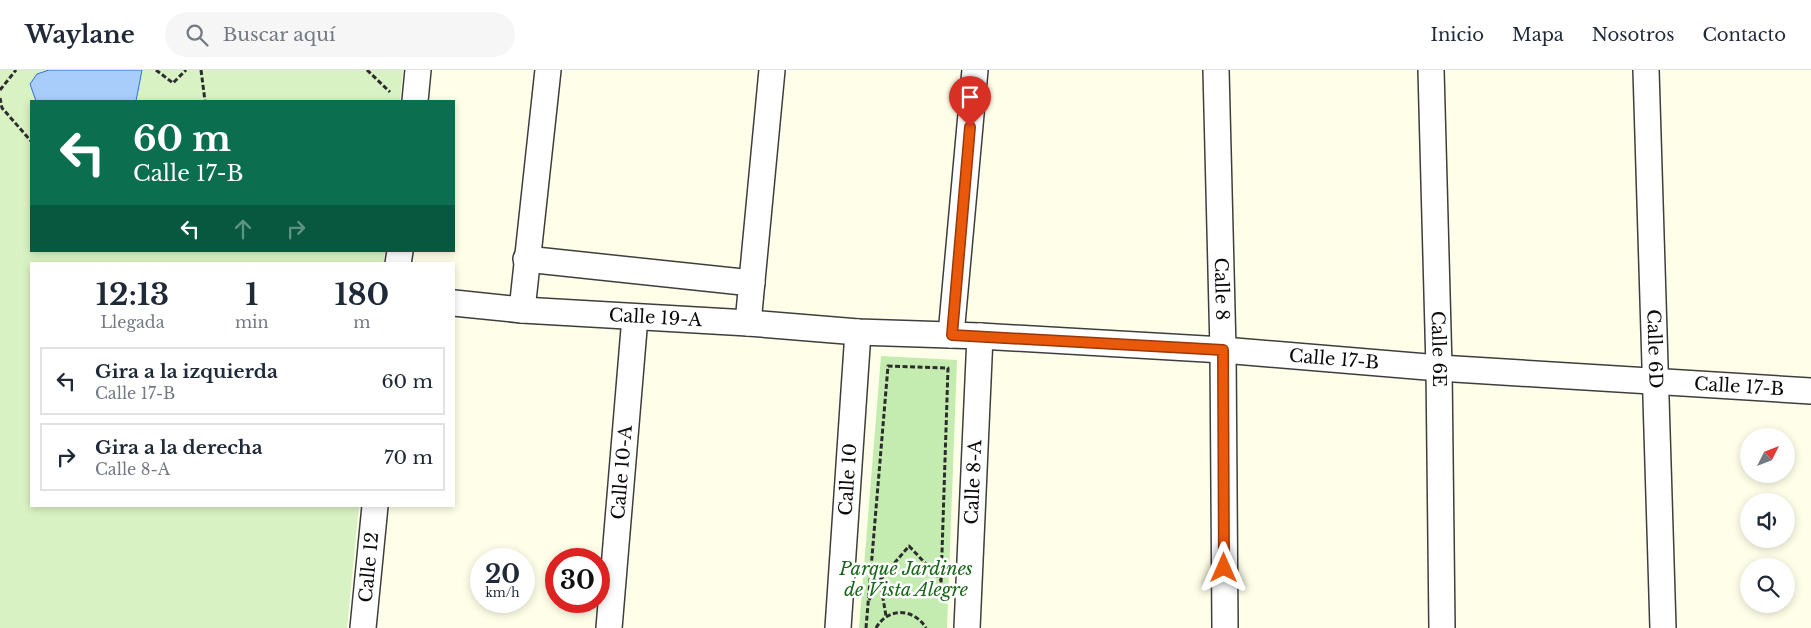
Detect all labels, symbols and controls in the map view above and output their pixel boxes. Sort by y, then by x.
search box [165,12,515,57]
text: Waylane [25,20,135,49]
icon: search [183,21,211,49]
text: Buscar aquí [223,23,335,46]
text: Inicio [1430,24,1484,46]
text: Mapa [1512,24,1564,46]
text: Nosotros [1592,24,1674,46]
text: Contacto [1702,24,1786,46]
pin [949,76,991,127]
icon: arrive [956,83,984,111]
text: 60 m [133,117,231,160]
icon: left [50,120,115,185]
text: Calle 17-B [133,160,243,187]
icon: left [176,215,204,243]
icon: ahead [229,215,257,243]
icon: right [282,215,310,243]
street label: Calle 8 [1210,257,1233,320]
text: 12:13 [96,276,169,313]
text: 1 [245,276,258,313]
text: 180 [334,276,389,313]
street label: Calle 19-A [608,304,704,331]
street label: Calle 6D [1642,309,1667,389]
street label: Calle 6E [1426,310,1450,387]
text: Llegada [100,312,165,332]
text: min [235,312,269,332]
text: m [353,312,370,332]
street label: Calle 17-B [1288,345,1380,374]
text: Gira a la izquierda [95,360,278,383]
icon: left [52,367,80,395]
text: 60 m [381,370,433,393]
street label: Calle 17-B [1693,373,1785,400]
text: Calle 17-B [95,383,175,403]
street label: Calle 10-A [607,423,637,521]
north arrow [1740,428,1795,482]
map controls [1740,428,1795,613]
text: Gira a la derecha [95,436,263,459]
street label: Calle 8-A [961,438,986,525]
street label: Calle 10 [835,442,861,516]
icon: right [52,443,80,471]
text: 70 m [384,446,433,469]
text: Calle 8-A [95,459,170,479]
button: sound [1740,493,1795,548]
street label: Calle 12 [355,531,383,604]
position arrow [1197,541,1249,593]
speed limit sign: 30 [545,548,610,613]
park label: Parque Jardines de Vista Alegre [838,558,973,601]
button: search [1740,558,1795,613]
text: 20 [485,559,520,590]
text: km/h [485,585,520,600]

